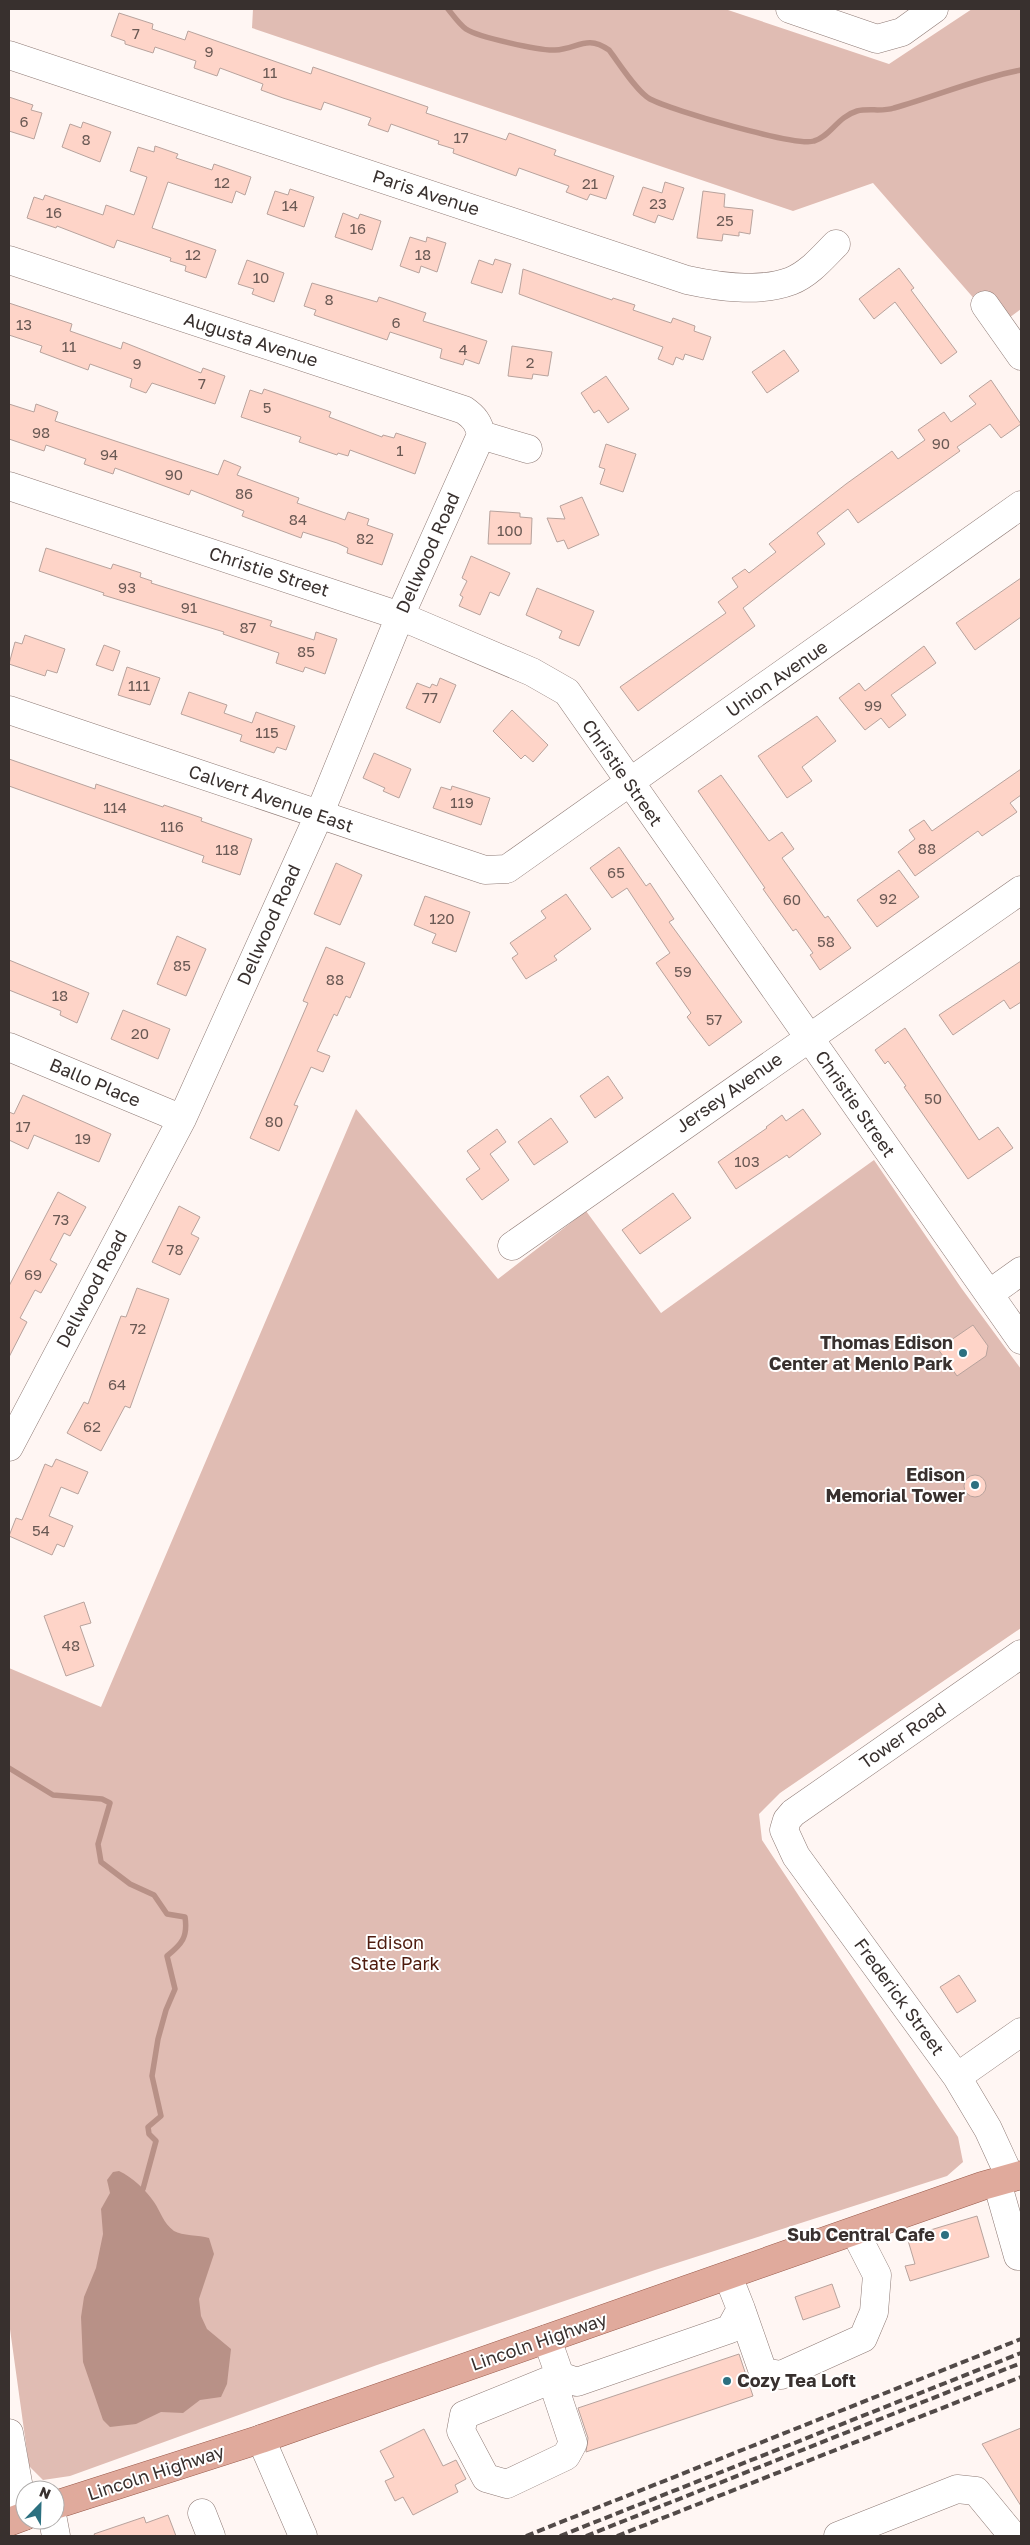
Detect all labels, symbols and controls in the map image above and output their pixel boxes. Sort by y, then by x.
house number: 7 [132,24,140,42]
house number: 9 [204,42,214,60]
house number: 11 [263,63,277,81]
house number: 6 [19,112,29,130]
house number: 17 [453,128,469,146]
house number: 8 [81,130,91,148]
street label: Paris Avenue [370,164,483,220]
house number: 12 [214,173,230,191]
house number: 21 [582,174,598,192]
house number: 23 [649,194,667,212]
house number: 14 [282,196,298,214]
house number: 16 [46,203,62,221]
house number: 25 [716,211,734,229]
house number: 16 [350,219,366,237]
house number: 12 [185,245,201,263]
house number: 18 [415,245,431,263]
house number: 10 [253,268,269,286]
house number: 8 [324,290,334,308]
street label: Augusta Avenue [182,307,321,371]
house number: 6 [391,313,401,331]
house number: 13 [16,315,32,333]
house number: 11 [62,337,76,355]
house number: 4 [458,340,468,358]
house number: 2 [526,353,534,371]
house number: 9 [132,354,142,372]
house number: 7 [198,374,206,392]
house number: 5 [263,398,271,416]
house number: 98 [32,423,50,441]
house number: 90 [932,434,950,452]
house number: 1 [396,441,404,459]
house number: 94 [100,445,118,463]
house number: 90 [165,465,183,483]
house number: 86 [235,484,253,502]
street label: Dellwood Road [391,489,464,616]
house number: 84 [289,510,307,528]
house number: 100 [497,521,523,539]
house number: 82 [356,529,374,547]
street label: Christie Street [206,541,332,601]
house number: 93 [118,578,136,596]
house number: 91 [181,598,197,616]
house number: 87 [239,618,257,636]
street label: Union Avenue [721,635,831,721]
house number: 85 [297,642,315,660]
house number: 111 [128,676,150,694]
house number: 77 [422,688,438,706]
house number: 99 [864,696,882,714]
street label: Christie Street [578,715,668,830]
house number: 115 [255,723,279,741]
street label: Calvert Avenue East [186,760,357,837]
house number: 119 [450,793,474,811]
house number: 114 [103,798,127,816]
house number: 116 [160,817,184,835]
house number: 88 [918,839,936,857]
house number: 118 [215,840,239,858]
street label: Dellwood Road [232,861,305,988]
house number: 65 [607,863,625,881]
house number: 92 [879,889,897,907]
house number: 60 [783,890,801,908]
house number: 120 [429,909,455,927]
house number: 58 [817,932,835,950]
house number: 85 [173,956,191,974]
house number: 59 [674,962,692,980]
house number: 88 [326,970,344,988]
house number: 18 [52,986,68,1004]
house number: 57 [706,1010,722,1028]
house number: 20 [131,1024,149,1042]
street label: Christie Street [811,1046,901,1161]
street label: Jersey Avenue [671,1047,786,1137]
street label: Ballo Place [47,1053,144,1111]
house number: 50 [924,1089,942,1107]
house number: 80 [265,1112,283,1130]
house number: 17 [15,1117,31,1135]
house number: 19 [75,1129,91,1147]
house number: 103 [734,1152,760,1170]
house number: 73 [53,1210,69,1228]
street label: Dellwood Road [51,1226,131,1351]
house number: 78 [166,1240,184,1258]
house number: 69 [24,1265,42,1283]
house number: 72 [130,1319,146,1337]
place label: Thomas Edison Center at Menlo Park [769,1331,954,1374]
marker: Thomas Edison Center at Menlo Park [957,1347,969,1359]
house number: 64 [108,1375,126,1393]
house number: 62 [83,1417,101,1435]
place label: Edison Memorial Tower [825,1463,965,1506]
marker: Edison Memorial Tower [969,1479,981,1491]
house number: 54 [32,1521,50,1539]
house number: 48 [62,1636,80,1654]
street label: Tower Road [855,1697,950,1773]
park label: Edison State Park [350,1931,440,1974]
street label: Frederick Street [850,1934,950,2059]
place label: Sub Central Cafe [787,2223,935,2245]
marker: Sub Central Cafe [939,2229,951,2241]
street label: Lincoln Highway [468,2307,610,2375]
place label: Cozy Tea Loft [737,2369,856,2391]
marker: Cozy Tea Loft [721,2375,733,2387]
street label: Lincoln Highway [84,2440,227,2505]
north arrow [15,2480,65,2530]
text: N [37,2483,53,2502]

